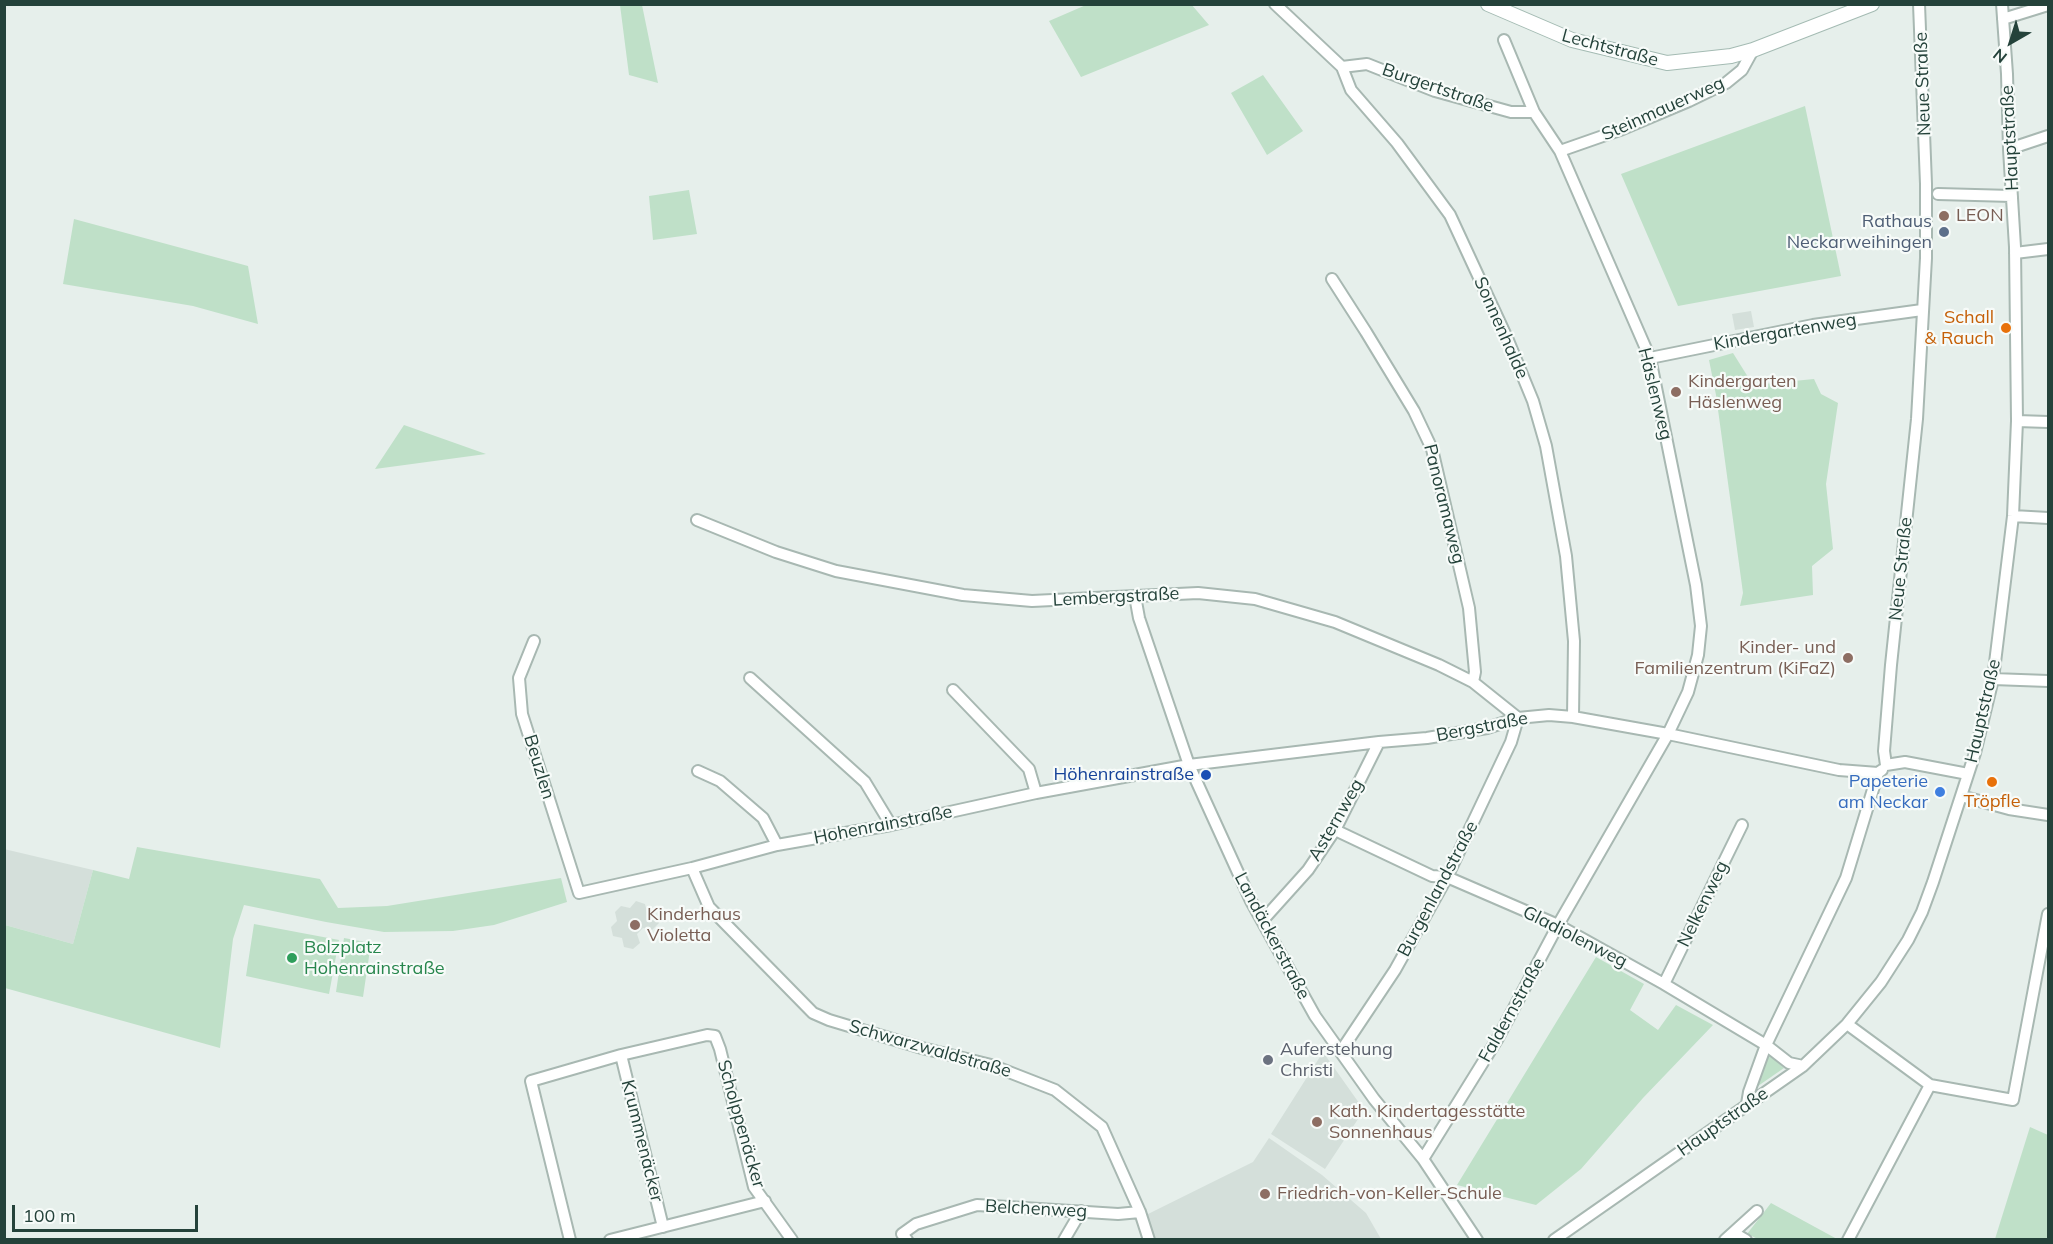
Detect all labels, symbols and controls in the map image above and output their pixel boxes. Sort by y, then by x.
north arrow [1981,12,2041,72]
street label: Lechtstraße [1559,25,1661,71]
street label: Neue Straße [1910,32,1936,136]
text: N [1989,44,2011,68]
street label: Burgertstraße [1379,59,1497,117]
street label: Steinmauerweg [1598,72,1728,146]
street label: Hauptstraße [1996,85,2024,191]
place label: LEON [1956,205,2004,227]
marker: LEON [1937,209,1951,223]
place label: Rathaus Neckarweihingen [1787,211,1932,254]
marker: Rathaus Neckarweihingen [1937,225,1951,239]
street label: Sonnenhalde [1469,274,1533,382]
place label: Schall & Rauch [1924,307,1994,350]
street label: Kindergartenweg [1712,309,1858,355]
marker: Schall & Rauch [1999,321,2013,335]
street label: Häslenweg [1633,346,1677,442]
place label: Kindergarten Häslenweg [1688,371,1796,413]
marker: Kindergarten Häslenweg [1669,385,1683,399]
street label: Panoramaweg [1419,442,1469,566]
street label: Neue Straße [1885,516,1917,622]
street label: Lembergstraße [1052,583,1180,611]
place label: Kinder- und Familienzentrum (KiFaZ) [1634,637,1836,680]
marker: Kinder- und Familienzentrum (KiFaZ) [1841,651,1855,665]
street label: Hauptstraße [1961,657,2005,765]
street label: Bergstraße [1434,708,1530,746]
street label: Beuzlen [519,732,559,802]
place label: Höhenrainstraße [1053,764,1194,786]
marker: Höhenrainstraße [1199,768,1213,782]
place label: Papeterie am Neckar [1838,771,1928,814]
street label: Asternweg [1304,775,1368,865]
marker: Tröpfle [1985,775,1999,789]
marker: Papeterie am Neckar [1933,785,1947,799]
place label: Tröpfle [1963,791,2021,813]
street label: Hohenrainstraße [812,801,954,849]
street label: Burgenlandstraße [1393,818,1483,960]
street label: Nelkenweg [1673,857,1733,951]
street label: Landäckerstraße [1229,869,1315,1003]
street label: Gladiolenweg [1519,901,1631,973]
place label: Kinderhaus Violetta [647,904,741,946]
marker: Kinderhaus Violetta [628,918,642,932]
place label: Bolzplatz Hohenrainstraße [304,937,445,980]
marker: Bolzplatz Hohenrainstraße [285,951,299,965]
street label: Faldernstraße [1474,954,1550,1066]
street label: Schwarzwaldstraße [846,1016,1014,1082]
place label: Auferstehung Christi [1280,1039,1393,1082]
marker: Auferstehung Christi [1261,1053,1275,1067]
street label: Scholppenäcker [712,1057,770,1191]
street label: Krummenäcker [616,1078,668,1204]
street label: Hauptstraße [1674,1083,1772,1161]
place label: Kath. Kindertagesstätte Sonnenhaus [1329,1101,1525,1144]
marker: Kath. Kindertagesstätte Sonnenhaus [1310,1115,1324,1129]
place label: Friedrich-von-Keller-Schule [1277,1183,1502,1205]
marker: Friedrich-von-Keller-Schule [1258,1187,1272,1201]
scale bar [15,1193,201,1231]
street label: Belchenweg [984,1196,1088,1222]
text: 100 m [23,1204,76,1227]

